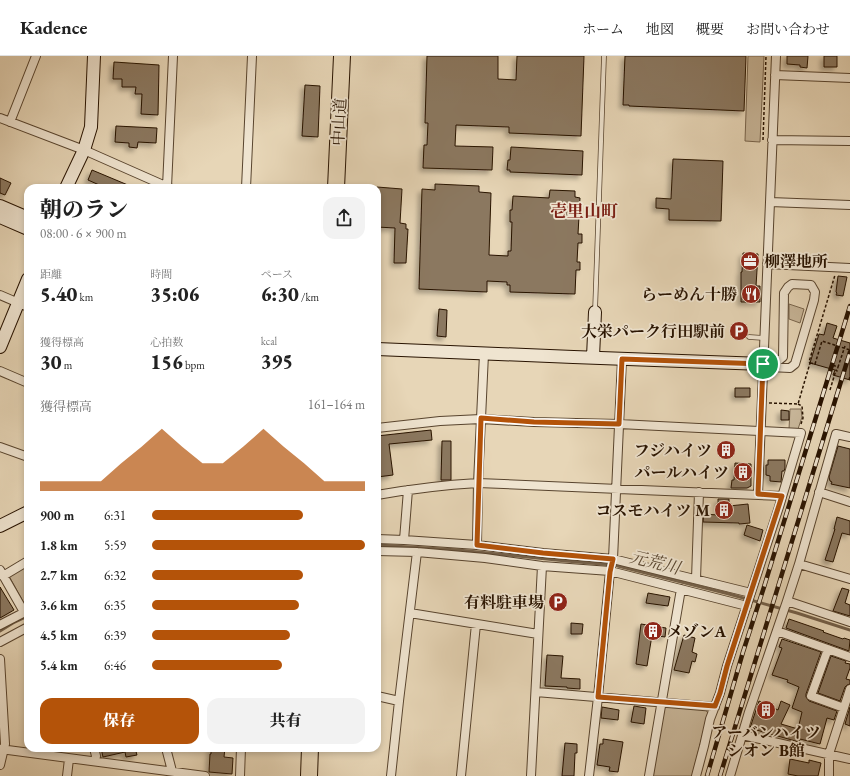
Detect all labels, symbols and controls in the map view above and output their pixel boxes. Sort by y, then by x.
text: Kadence [20,15,87,40]
text: ホーム [582,20,624,38]
text: 地図 [646,20,674,38]
text: 概要 [696,20,724,38]
text: お問い合わせ [746,20,830,38]
street label: 中山道 [327,97,351,147]
text: 朝のラン [40,195,128,224]
button: share [323,197,365,239]
district label: 壱里山町 [550,200,618,222]
text: 08:00 · 6 × 900 m [40,225,127,242]
office icon: 柳澤地所 [739,250,761,272]
place label: 柳澤地所 [764,251,828,272]
text: 距離 [40,267,62,281]
text: 時間 [150,267,172,281]
text: ペース [261,267,293,281]
text: 5.40 [40,281,77,307]
text: 35:06 [150,281,199,307]
text: 6:30 [261,281,299,307]
restaurant icon: らーめん十勝 [740,283,762,305]
place label: らーめん十勝 [641,284,737,305]
text: km [77,290,93,304]
text: /km [299,290,319,304]
parking icon: 大栄パーク行田駅前 [728,320,750,342]
place label: 大栄パーク行田駅前 [581,321,725,342]
text: kcal [261,334,277,348]
text: 獲得標高 [40,335,84,349]
text: 心拍数 [150,335,183,349]
pin [746,347,780,381]
text: 395 [261,348,293,374]
text: 30 [40,349,62,375]
text: 156 [150,349,183,375]
icon: arrive [752,353,774,375]
text: m [62,358,72,372]
text: bpm [183,358,205,372]
text: 161–164 m [308,396,365,413]
text: 獲得標高 [40,398,92,415]
building icon: フジハイツ [715,439,737,461]
place label: フジハイツ [634,440,712,461]
building icon: パールハイツ [732,461,754,483]
place label: パールハイツ [634,462,729,483]
building icon: コスモハイツ M [713,499,735,521]
place label: コスモハイツ M [596,500,710,521]
text: 900 m [40,507,74,524]
text: 6:31 [104,507,126,524]
text: 1.8 km [40,537,78,554]
text: 5:59 [104,537,126,554]
water label: 元荒川 [628,545,684,579]
text: 2.7 km [40,567,78,584]
text: 6:32 [104,567,126,584]
parking icon: 有料駐車場 [547,591,569,613]
place label: 有料駐車場 [464,592,544,613]
text: 3.6 km [40,597,78,614]
text: 6:35 [104,597,126,614]
building icon: メゾンA [642,620,664,642]
place label: メゾンA [667,621,727,642]
text: 4.5 km [40,627,78,644]
text: 6:39 [104,627,126,644]
text: 5.4 km [40,657,78,674]
text: 6:46 [104,657,126,674]
button: 保存 [40,698,199,744]
button: 共有 [207,698,365,744]
building icon: アーバンハイツ シオン B館 [755,699,777,721]
place label: アーバンハイツ シオン B館 [711,722,821,761]

